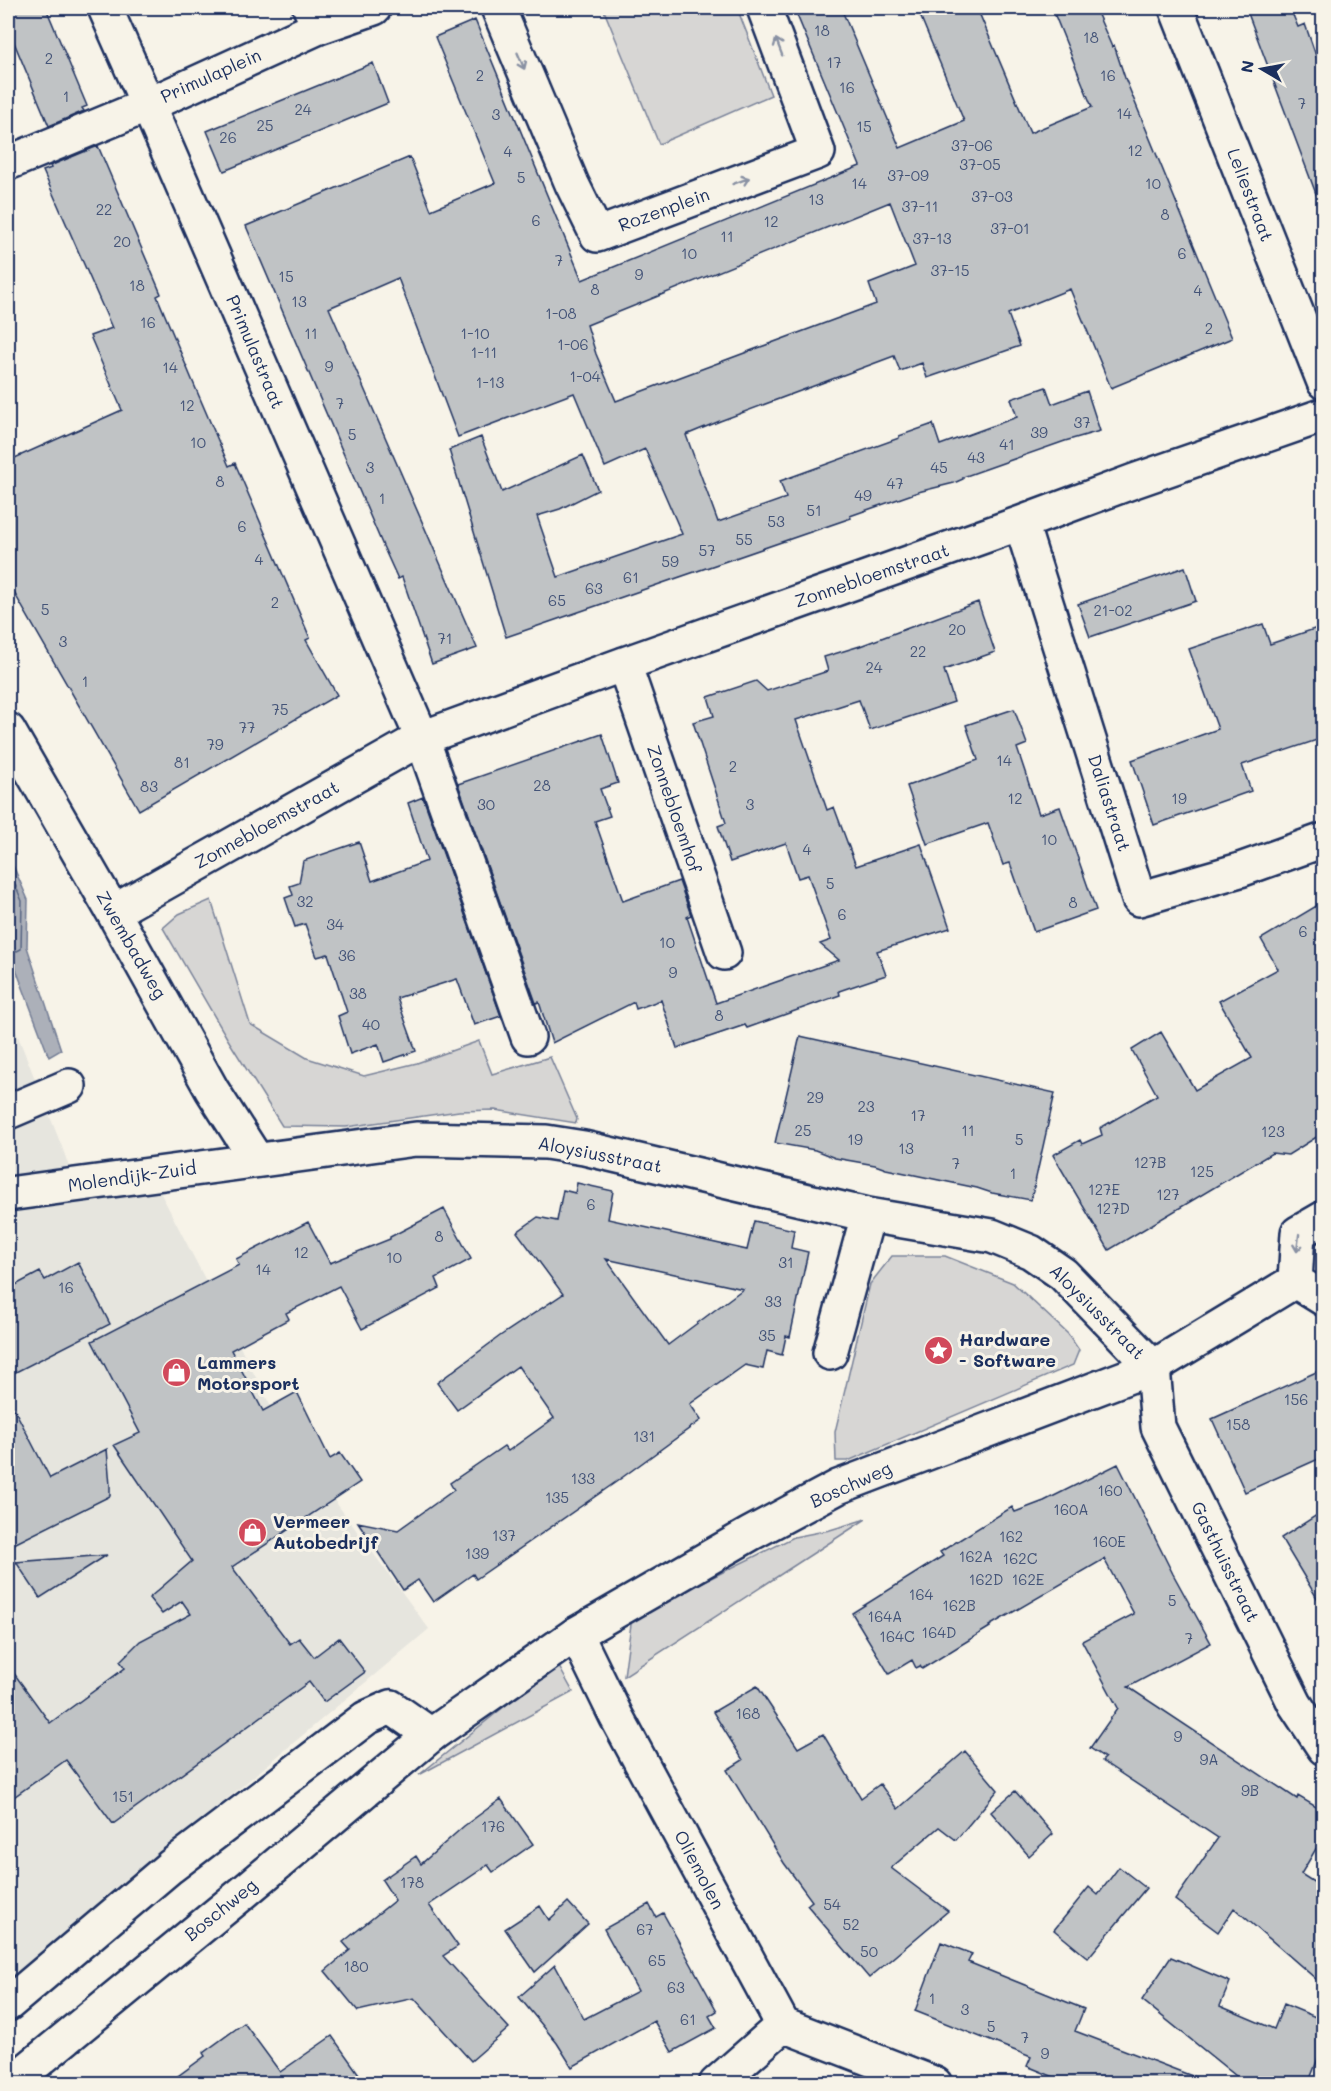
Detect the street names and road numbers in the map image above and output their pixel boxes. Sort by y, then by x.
street label: Primulaplein [157,42,265,108]
street label: Leliestraat [1222,145,1280,245]
street label: Rozenplein [615,181,713,237]
street label: Primulastraat [221,291,291,412]
street label: Zonnebloemstraat [791,537,952,613]
street label: Zonnebloemhof [642,741,708,877]
street label: Daliastraat [1083,751,1137,854]
street label: Zonnebloemstraat [190,774,343,874]
street label: Zwembadweg [91,886,173,1003]
street label: Aloysiusstraat [536,1130,664,1178]
street label: Molendijk-Zuid [66,1155,198,1197]
street label: Aloysiusstraat [1045,1258,1151,1364]
street label: Boschweg [806,1455,895,1513]
street label: Gasthuisstraat [1186,1497,1266,1626]
street label: Oliemolen [669,1826,731,1913]
street label: Boschweg [179,1873,262,1946]

